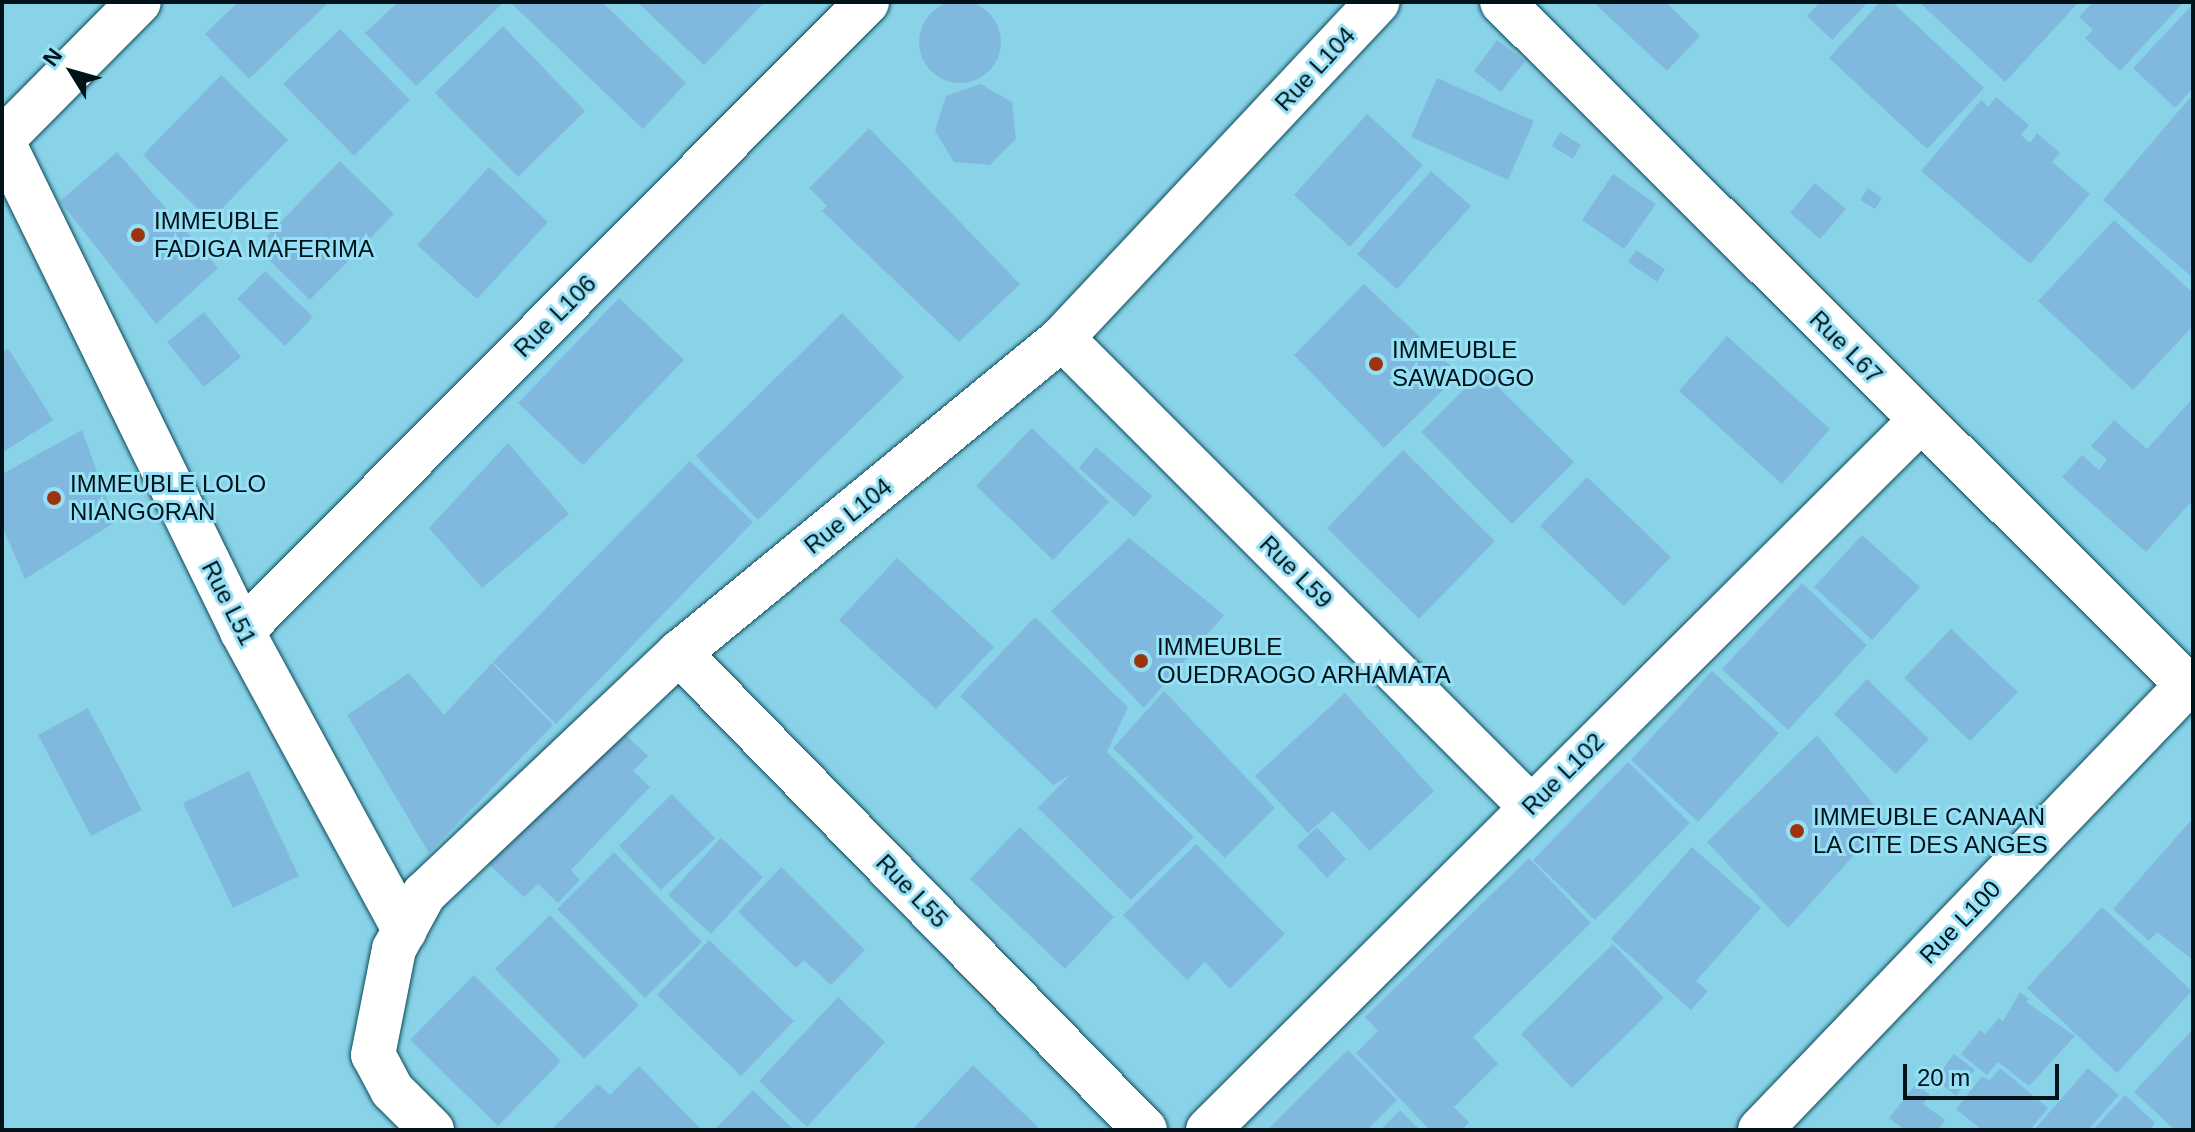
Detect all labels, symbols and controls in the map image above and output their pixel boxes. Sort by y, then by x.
street label: Rue L104 [1269,21,1361,117]
north arrow [32,32,112,112]
text: N [38,43,67,71]
place label: IMMEUBLE FADIGA MAFERIMA [154,207,375,263]
marker: IMMEUBLE FADIGA MAFERIMA [129,226,147,244]
street label: Rue L106 [508,269,602,363]
street label: Rue L67 [1804,305,1888,389]
place label: IMMEUBLE SAWADOGO [1392,336,1534,392]
marker: IMMEUBLE SAWADOGO [1367,355,1385,373]
place label: IMMEUBLE LOLO NIANGORAN [70,470,266,526]
street label: Rue L104 [798,472,898,560]
marker: IMMEUBLE LOLO NIANGORAN [45,489,63,507]
street label: Rue L59 [1254,530,1338,614]
street label: Rue L51 [196,556,262,650]
place label: IMMEUBLE OUEDRAOGO ARHAMATA [1157,633,1452,689]
marker: IMMEUBLE OUEDRAOGO ARHAMATA [1132,652,1150,670]
street label: Rue L102 [1516,727,1610,821]
place label: IMMEUBLE CANAAN LA CITE DES ANGES [1813,803,2050,859]
marker: IMMEUBLE CANAAN LA CITE DES ANGES [1788,822,1806,840]
street label: Rue L55 [870,848,954,934]
street label: Rue L100 [1913,875,2007,969]
scale bar [1907,1048,2063,1098]
text: 20 m [1917,1064,1970,1091]

